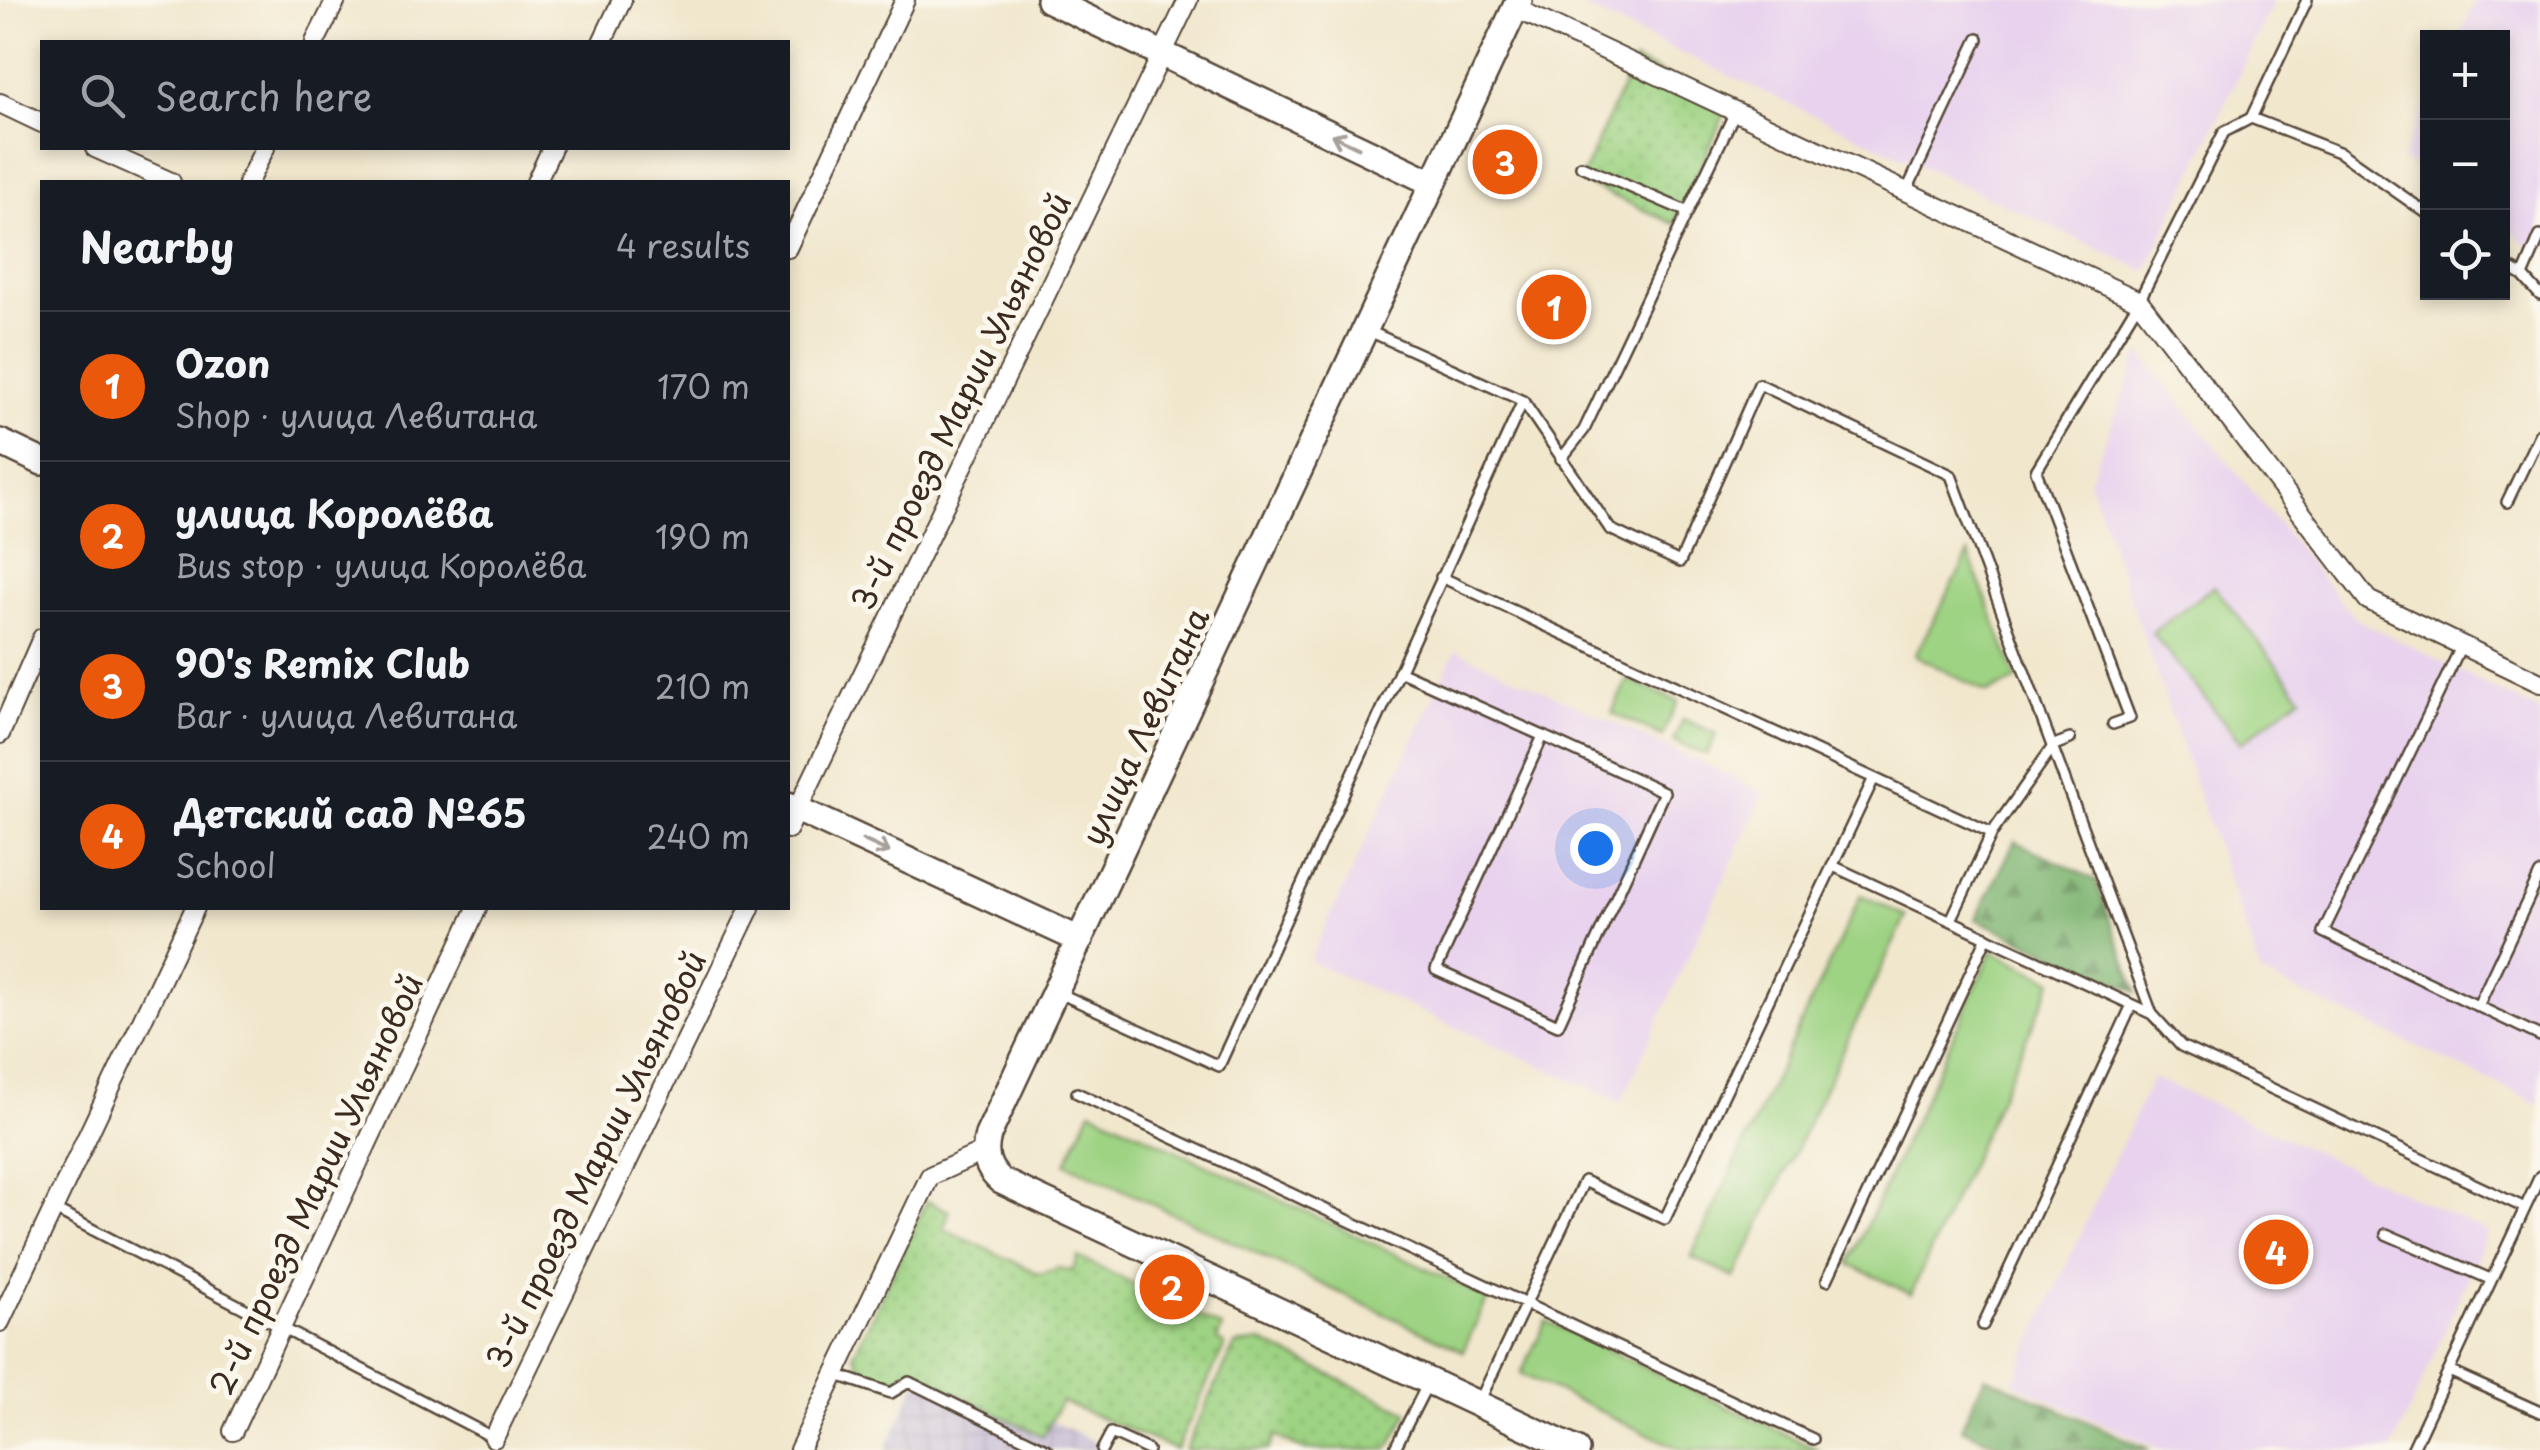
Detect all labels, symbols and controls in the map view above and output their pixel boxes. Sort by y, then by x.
map controls [2420,30,2510,300]
button: + [2420,30,2510,120]
search box [40,40,790,150]
text: Search here [155,67,372,124]
icon: search [75,68,130,123]
button: − [2420,120,2510,210]
pin: 3 [1472,124,1538,200]
one-way arrow [1331,131,1361,150]
street label: 3-й проезд Марии Ульяновой [838,184,1082,618]
button: locate [2420,210,2510,300]
text: Nearby [80,214,234,277]
text: 4 results [616,221,750,269]
pin: 1 [1522,270,1586,344]
text: Ozon [175,334,271,391]
text: 1 [105,362,120,410]
text: 170 m [657,362,750,410]
text: Shop · улица Левитана [175,391,537,439]
text: улица Королёва [175,484,494,541]
text: 2 [101,512,124,560]
text: 190 m [655,512,750,560]
text: Bus stop · улица Королёва [175,541,587,589]
street label: улица Левитана [1068,599,1220,853]
text: 90's Remix Club [175,634,470,691]
text: 3 [102,662,123,710]
text: 210 m [655,662,750,710]
text: Bar · улица Левитана [175,691,517,739]
text: Детский сад №65 [175,784,527,841]
text: 4 [102,812,123,860]
text: 240 m [647,812,750,860]
your location [1570,823,1621,874]
one-way arrow [860,838,890,857]
text: School [175,841,276,889]
street label: 3-й проезд Марии Ульяновой [473,942,717,1376]
street label: 2-й проезд Марии Ульяновой [196,965,434,1403]
pin: 4 [2244,1214,2308,1290]
pin: 2 [1140,1250,1204,1324]

